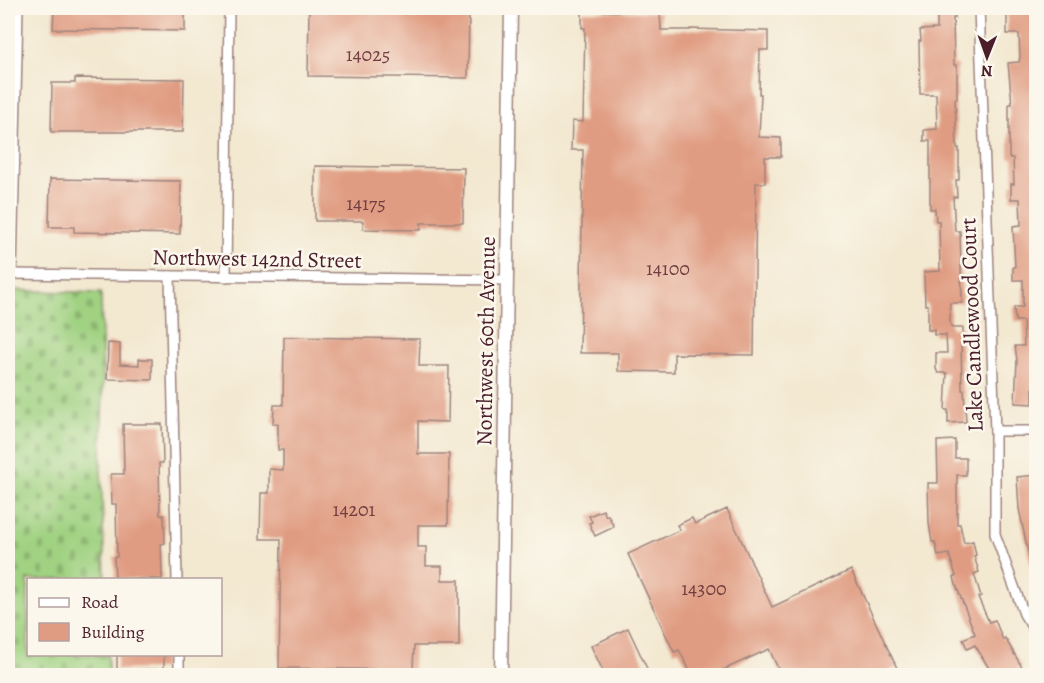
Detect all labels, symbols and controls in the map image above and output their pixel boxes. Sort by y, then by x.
north arrow [957,27,1017,87]
house number: 14025 [346,41,390,68]
text: N [980,60,993,82]
house number: 14175 [346,190,386,217]
street label: Lake Candlewood Court [953,217,991,433]
street label: Northwest 60th Avenue [469,236,503,446]
street label: Northwest 142nd Street [152,242,362,276]
house number: 14100 [646,255,690,282]
house number: 14201 [333,496,376,523]
house number: 14300 [681,575,727,602]
legend [27,578,222,656]
text: Road [81,590,119,614]
text: Building [81,620,145,644]

